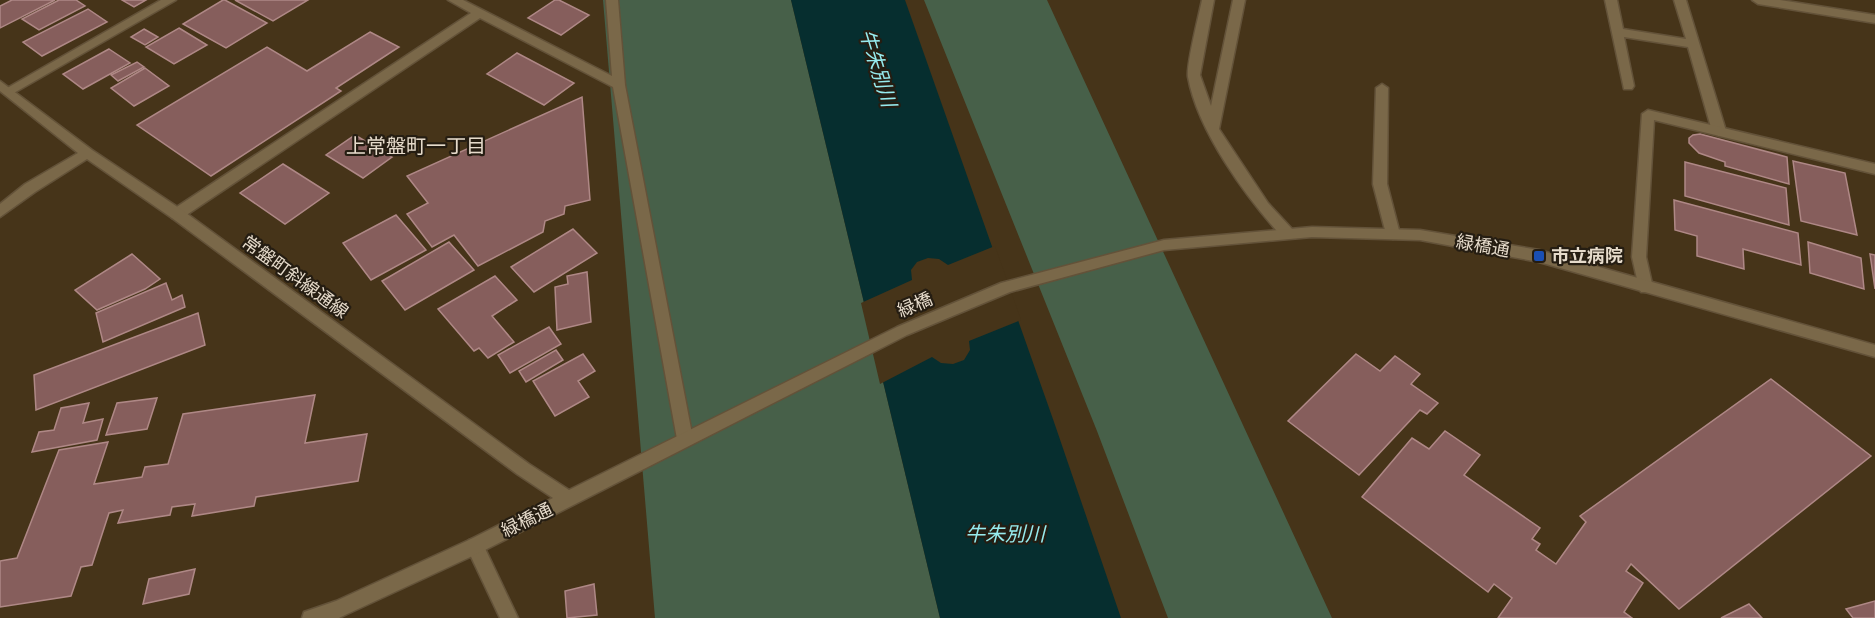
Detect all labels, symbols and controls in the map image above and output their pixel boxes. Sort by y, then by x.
water label: 牛朱別川 [855,26,902,112]
district label: 上常盤町一丁目 [346,134,486,158]
street label: 緑橋通 [1455,230,1511,262]
street label: 常盤町斜線通線 [238,231,352,323]
place label: 市立病院 [1551,245,1623,267]
marker: 市立病院 [1532,249,1546,263]
street label: 緑橋 [894,288,936,322]
street label: 緑橋通 [498,498,556,542]
water label: 牛朱別川 [965,522,1047,546]

